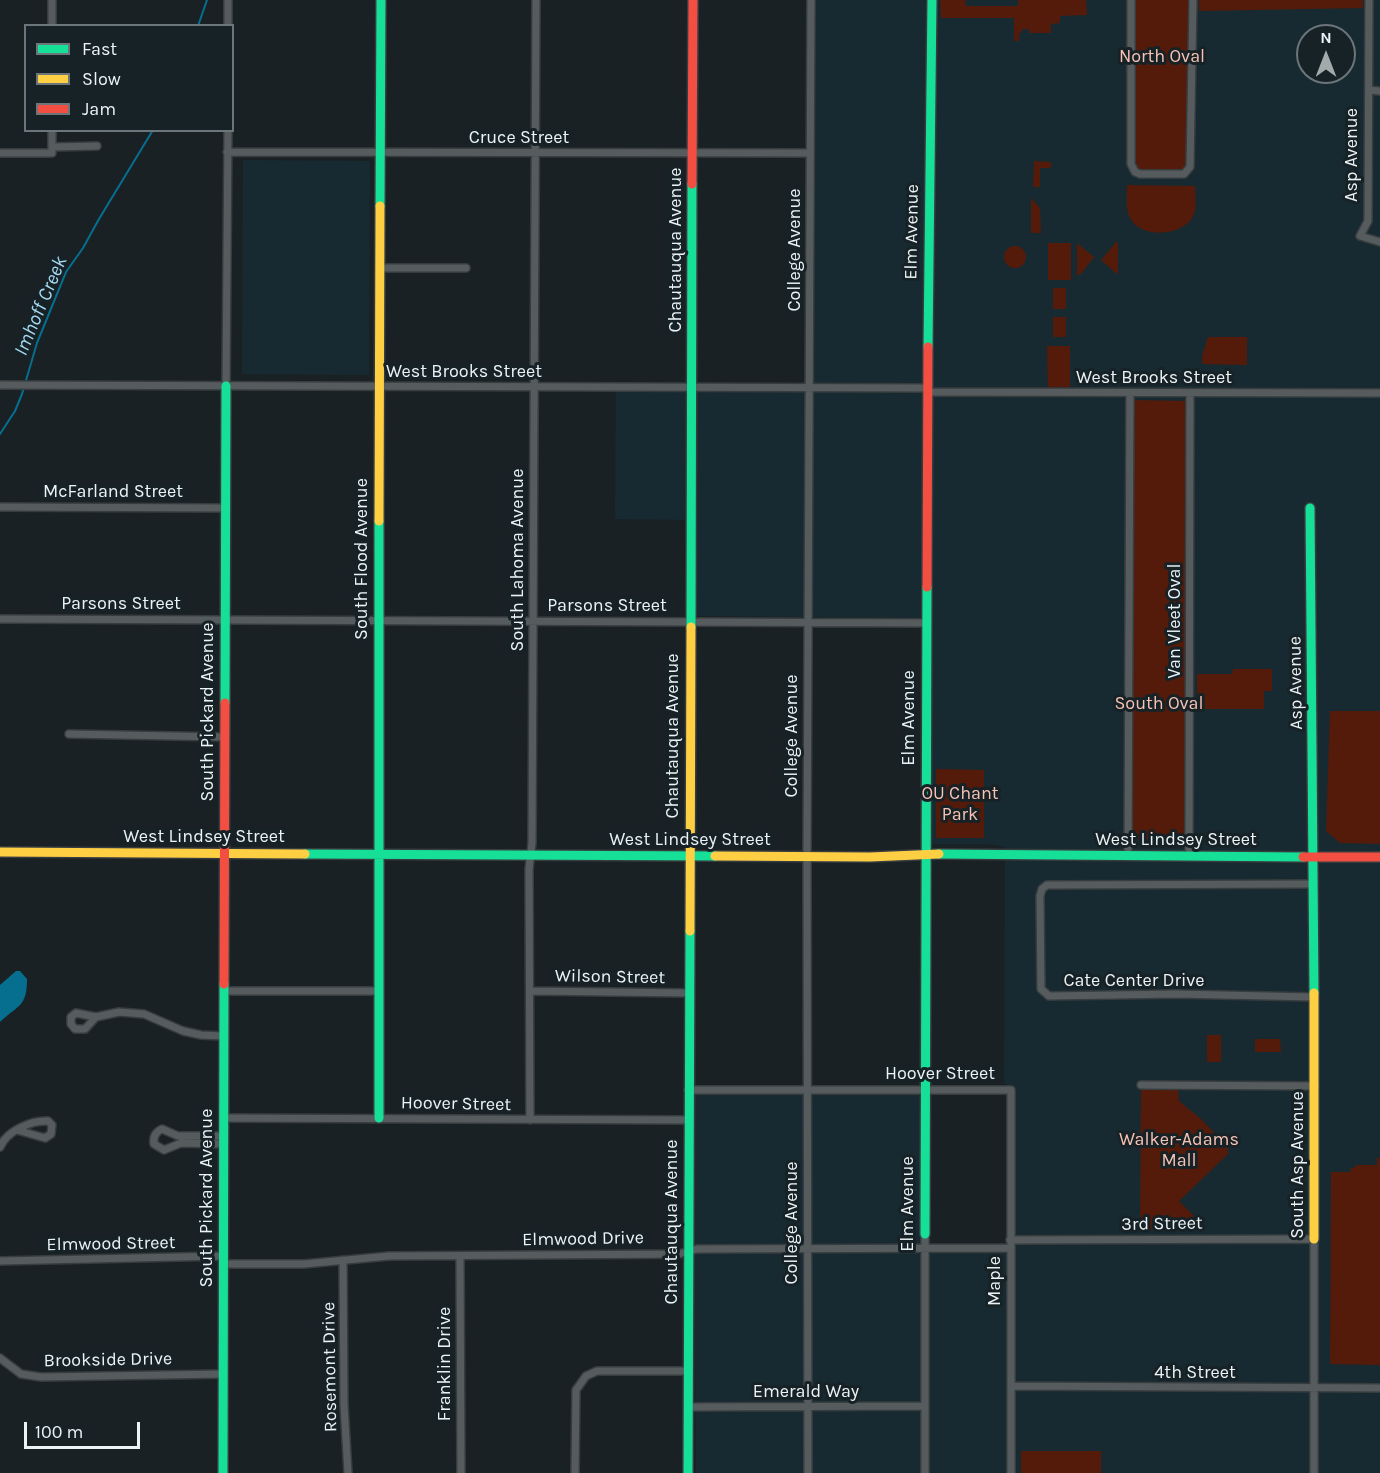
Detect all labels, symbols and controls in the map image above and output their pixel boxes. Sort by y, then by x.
legend [24,24,234,132]
north arrow [1296,24,1356,84]
text: N [1320,28,1332,47]
text: Fast [82,38,117,60]
park label: North Oval [1119,46,1205,68]
text: Slow [82,68,121,90]
text: Jam [82,98,116,120]
street label: Asp Avenue [1341,108,1363,202]
street label: Cruce Street [469,127,569,149]
street label: Chautauqua Avenue [665,167,687,333]
street label: Elm Avenue [900,184,924,280]
street label: College Avenue [784,188,806,312]
water label: Imhoff Creek [9,253,73,359]
street label: West Brooks Street [386,361,542,383]
street label: West Brooks Street [1076,367,1232,389]
street label: South Lahoma Avenue [507,469,529,651]
street label: South Flood Avenue [351,478,373,640]
street label: McFarland Street [43,481,183,503]
street label: Van Vleet Oval [1164,564,1186,678]
street label: Parsons Street [61,593,181,615]
street label: Parsons Street [547,595,667,617]
street label: South Pickard Avenue [197,623,219,801]
street label: Asp Avenue [1284,636,1308,730]
street label: Chautauqua Avenue [662,653,684,819]
street label: Elm Avenue [898,670,920,766]
street label: College Avenue [781,674,803,798]
park label: South Oval [1114,693,1204,715]
park label: OU Chant Park [921,783,999,826]
street label: West Lindsey Street [123,826,285,848]
street label: West Lindsey Street [609,829,771,851]
street label: West Lindsey Street [1095,829,1257,851]
street label: Wilson Street [555,965,665,989]
street label: Cate Center Drive [1063,970,1205,992]
street label: Hoover Street [885,1063,995,1085]
street label: South Asp Avenue [1287,1091,1309,1239]
street label: Hoover Street [401,1092,511,1116]
street label: South Pickard Avenue [196,1109,218,1287]
park label: Walker-Adams Mall [1119,1129,1239,1172]
street label: Chautauqua Avenue [661,1139,683,1305]
street label: Elm Avenue [897,1156,919,1252]
street label: College Avenue [781,1161,803,1285]
street label: 3rd Street [1121,1212,1203,1236]
street label: Elmwood Drive [522,1227,644,1251]
street label: Elmwood Street [46,1232,176,1256]
street label: Maple [984,1256,1006,1306]
street label: Rosemont Drive [318,1302,342,1432]
street label: Franklin Drive [434,1307,456,1421]
street label: Brookside Drive [44,1348,172,1372]
street label: 4th Street [1154,1362,1236,1384]
street label: Emerald Way [753,1381,859,1403]
scale bar [27,1410,142,1448]
text: 100 m [35,1421,83,1443]

